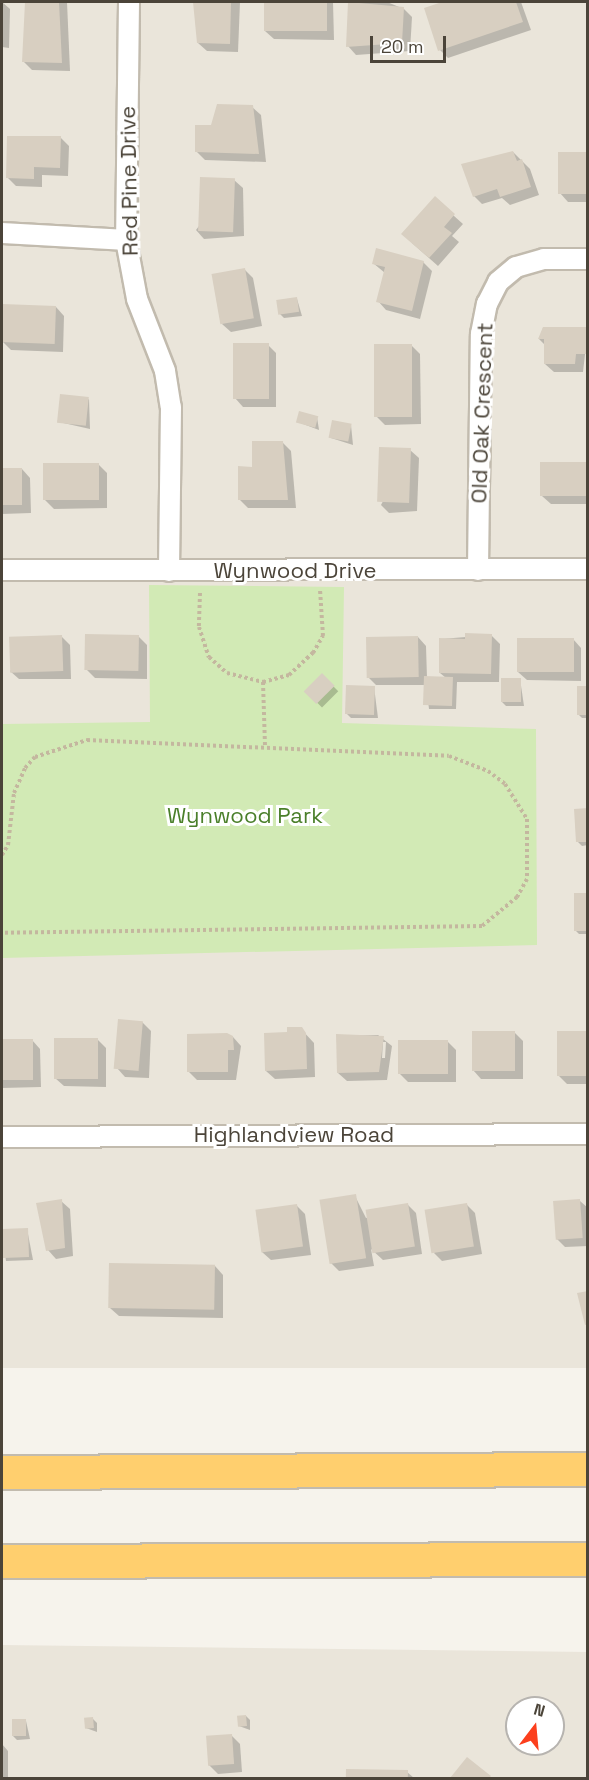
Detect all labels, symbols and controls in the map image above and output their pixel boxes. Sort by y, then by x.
scale bar [373,24,450,62]
text: 20 m [381,35,424,58]
street label: Red Pine Drive [114,106,144,256]
street label: Old Oak Crescent [466,322,498,504]
street label: Wynwood Drive [213,558,377,584]
park label: Wynwood Park [167,803,323,829]
street label: Highlandview Road [194,1122,394,1148]
north arrow [505,1696,565,1756]
text: N [531,1699,548,1722]

